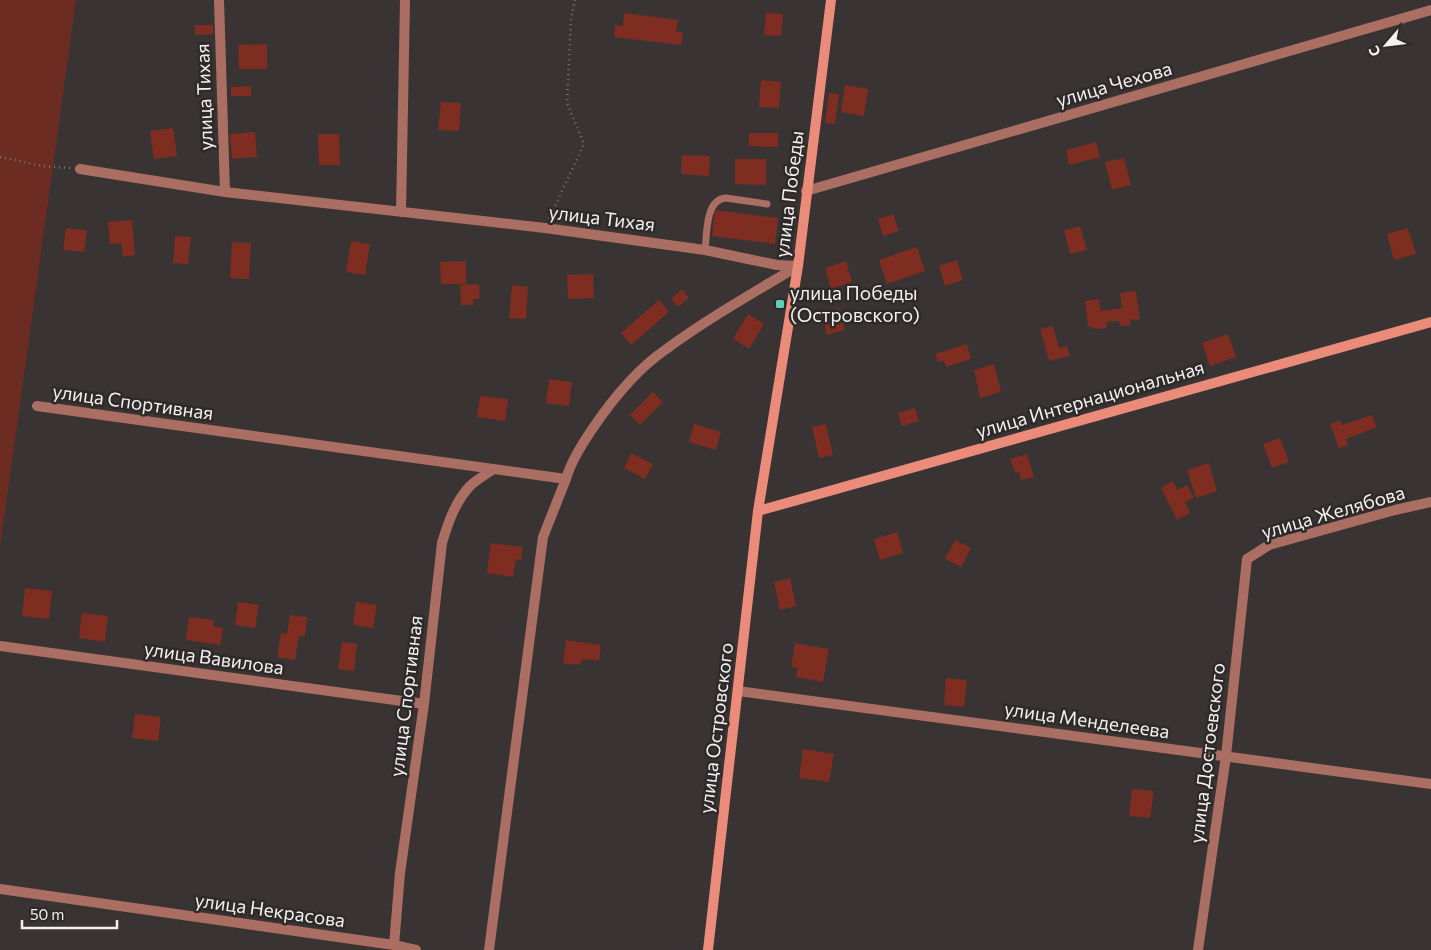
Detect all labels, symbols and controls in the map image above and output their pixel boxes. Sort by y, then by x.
north arrow [1361,20,1411,70]
street label: улица Тихая [190,43,217,151]
text: С [1364,43,1384,60]
street label: улица Чехова [1053,56,1174,111]
street label: улица Победы [769,129,808,259]
street label: улица Тихая [548,200,657,235]
place label: улица Победы (Островского) [790,281,920,326]
marker: улица Победы (Островского) [774,298,786,310]
street label: улица Интернациональная [973,355,1207,442]
street label: улица Спортивная [51,379,215,424]
street label: улица Желябова [1258,480,1407,543]
street label: улица Спортивная [384,614,427,778]
street label: улица Вавилова [143,636,285,679]
street label: улица Островского [694,641,737,815]
street label: улица Достоевского [1184,661,1229,844]
street label: улица Менделеева [1003,697,1171,742]
street label: улица Некрасова [193,888,347,931]
scale bar [22,898,118,930]
text: 50 m [30,905,64,923]

